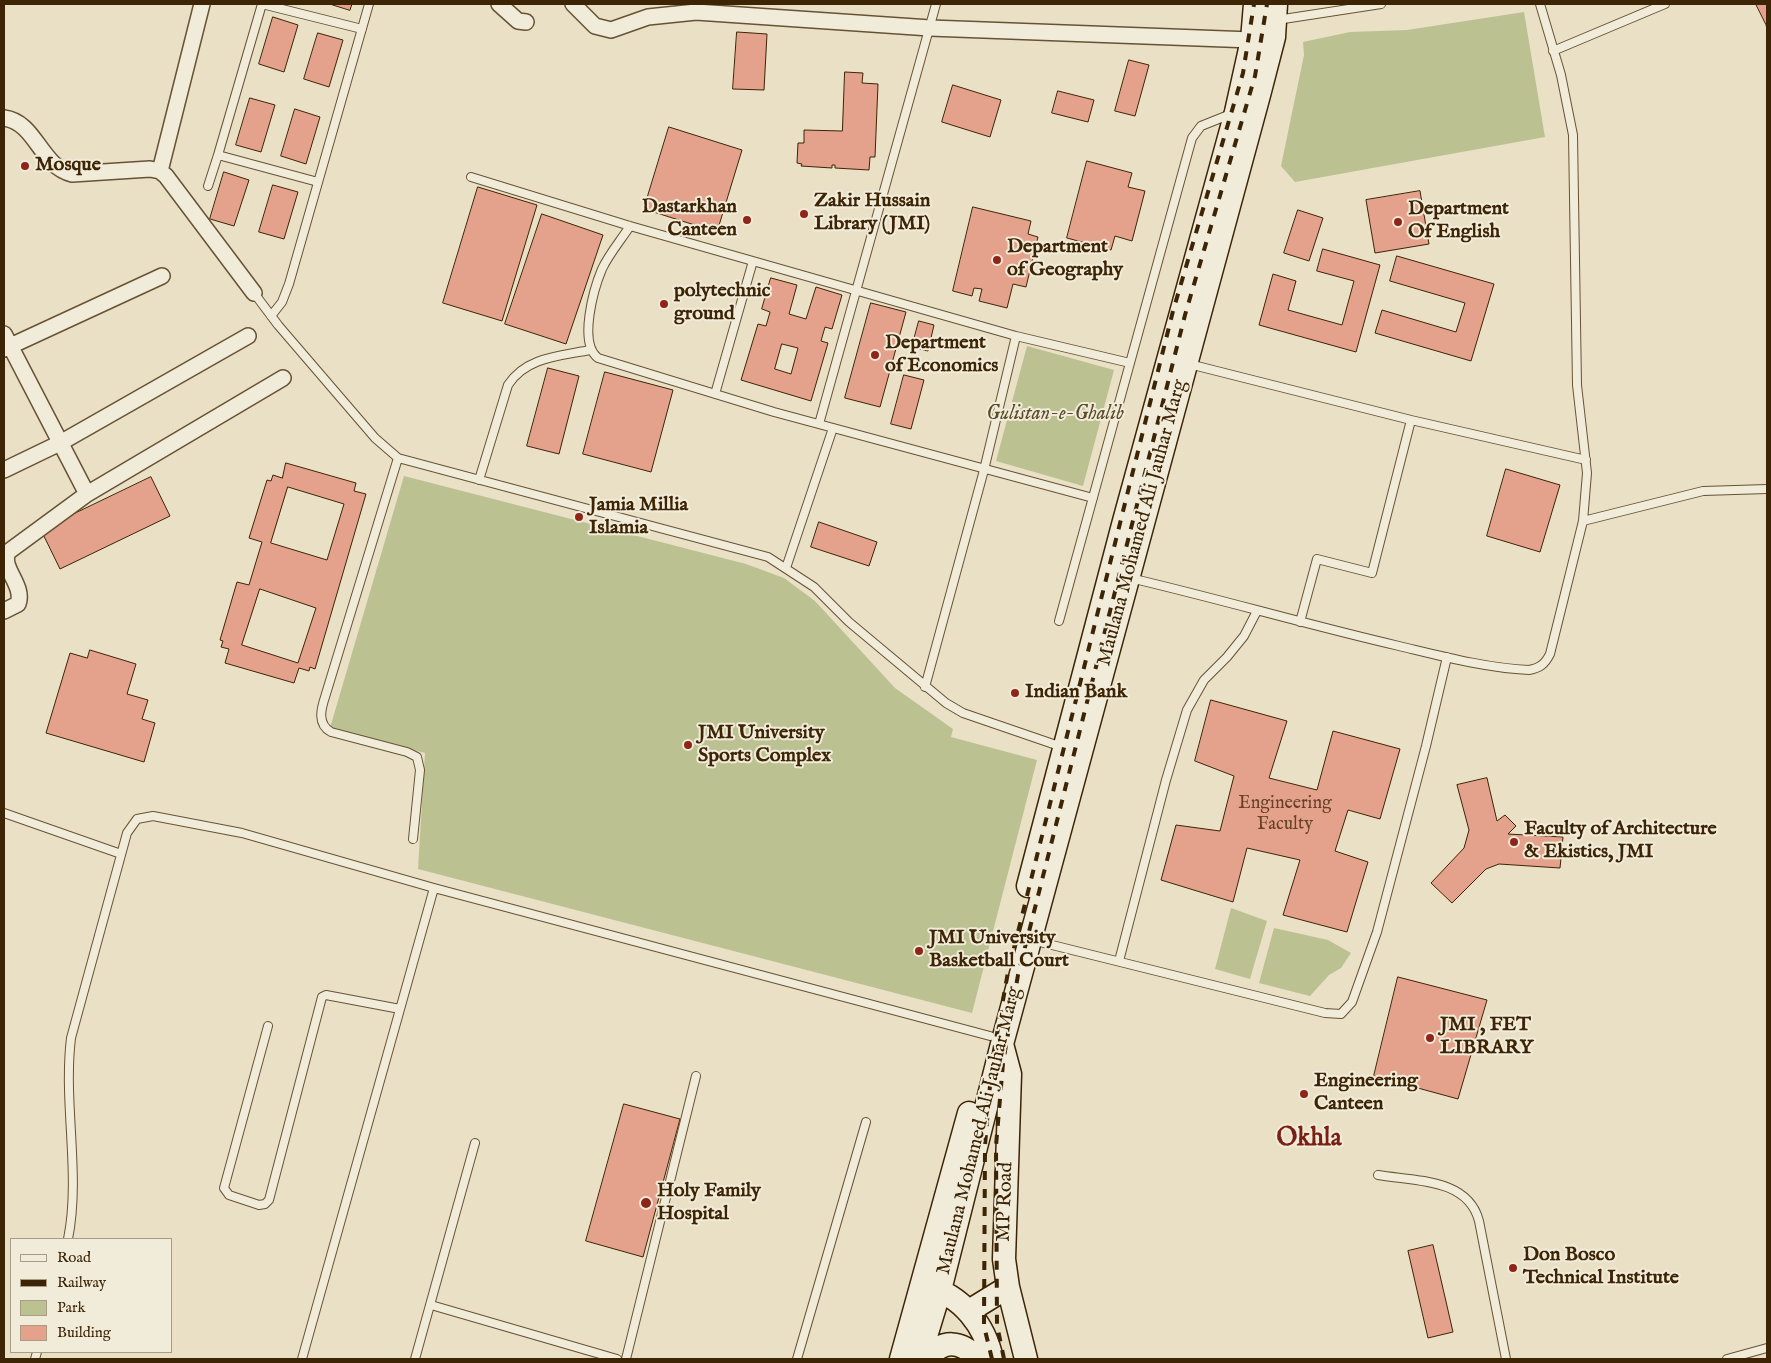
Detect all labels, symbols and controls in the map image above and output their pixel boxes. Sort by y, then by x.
place label: Mosque [35,154,101,178]
marker: Mosque [19,160,31,172]
place label: Zakir Hussain Library (JMI) [814,190,930,237]
place label: Dastarkhan Canteen [642,196,737,243]
place label: Department Of English [1408,198,1509,245]
marker: Zakir Hussain Library (JMI) [798,208,810,220]
marker: Dastarkhan Canteen [741,214,753,226]
marker: Department Of English [1392,216,1404,228]
place label: Department of Geography [1007,236,1123,283]
marker: Department of Geography [991,254,1003,266]
place label: polytechnic ground [674,280,770,327]
marker: polytechnic ground [658,298,670,310]
place label: Department of Economics [885,332,998,379]
marker: Department of Economics [869,349,881,361]
street label: Maulana Mohamed Ali Jauhar Marg [1093,377,1193,669]
park label: Gulistan-e-Ghalib [986,403,1124,427]
place label: Jamia Millia Islamia [589,494,688,541]
marker: Jamia Millia Islamia [573,511,585,523]
place label: Indian Bank [1025,681,1127,705]
marker: Indian Bank [1009,687,1021,699]
place label: JMI University Sports Complex [698,722,831,769]
marker: JMI University Sports Complex [682,739,694,751]
house number: Engineering Faculty [1238,793,1332,836]
place label: Faculty of Architecture & Ekistics, JMI [1524,818,1717,865]
marker: Faculty of Architecture & Ekistics, JMI [1508,836,1520,848]
place label: JMI University Basketball Court [929,927,1069,974]
marker: JMI University Basketball Court [913,945,925,957]
street label: Maulana Mohamed Ali Jauhar Marg [933,985,1027,1277]
place label: JMI , FET LIBRARY [1440,1014,1533,1061]
marker: JMI , FET LIBRARY [1424,1032,1436,1044]
place label: Engineering Canteen [1314,1070,1418,1117]
marker: Engineering Canteen [1298,1088,1310,1100]
district label: Okhla [1277,1125,1341,1155]
street label: MP Road [993,1162,1019,1242]
place label: Holy Family Hospital [657,1180,761,1227]
marker: Holy Family Hospital [639,1196,653,1210]
legend [10,1238,172,1353]
place label: Don Bosco Technical Institute [1523,1244,1679,1291]
text: Road [57,1248,91,1267]
marker: Don Bosco Technical Institute [1507,1262,1519,1274]
text: Railway [57,1273,106,1292]
text: Park [57,1298,86,1317]
text: Building [57,1323,111,1342]

